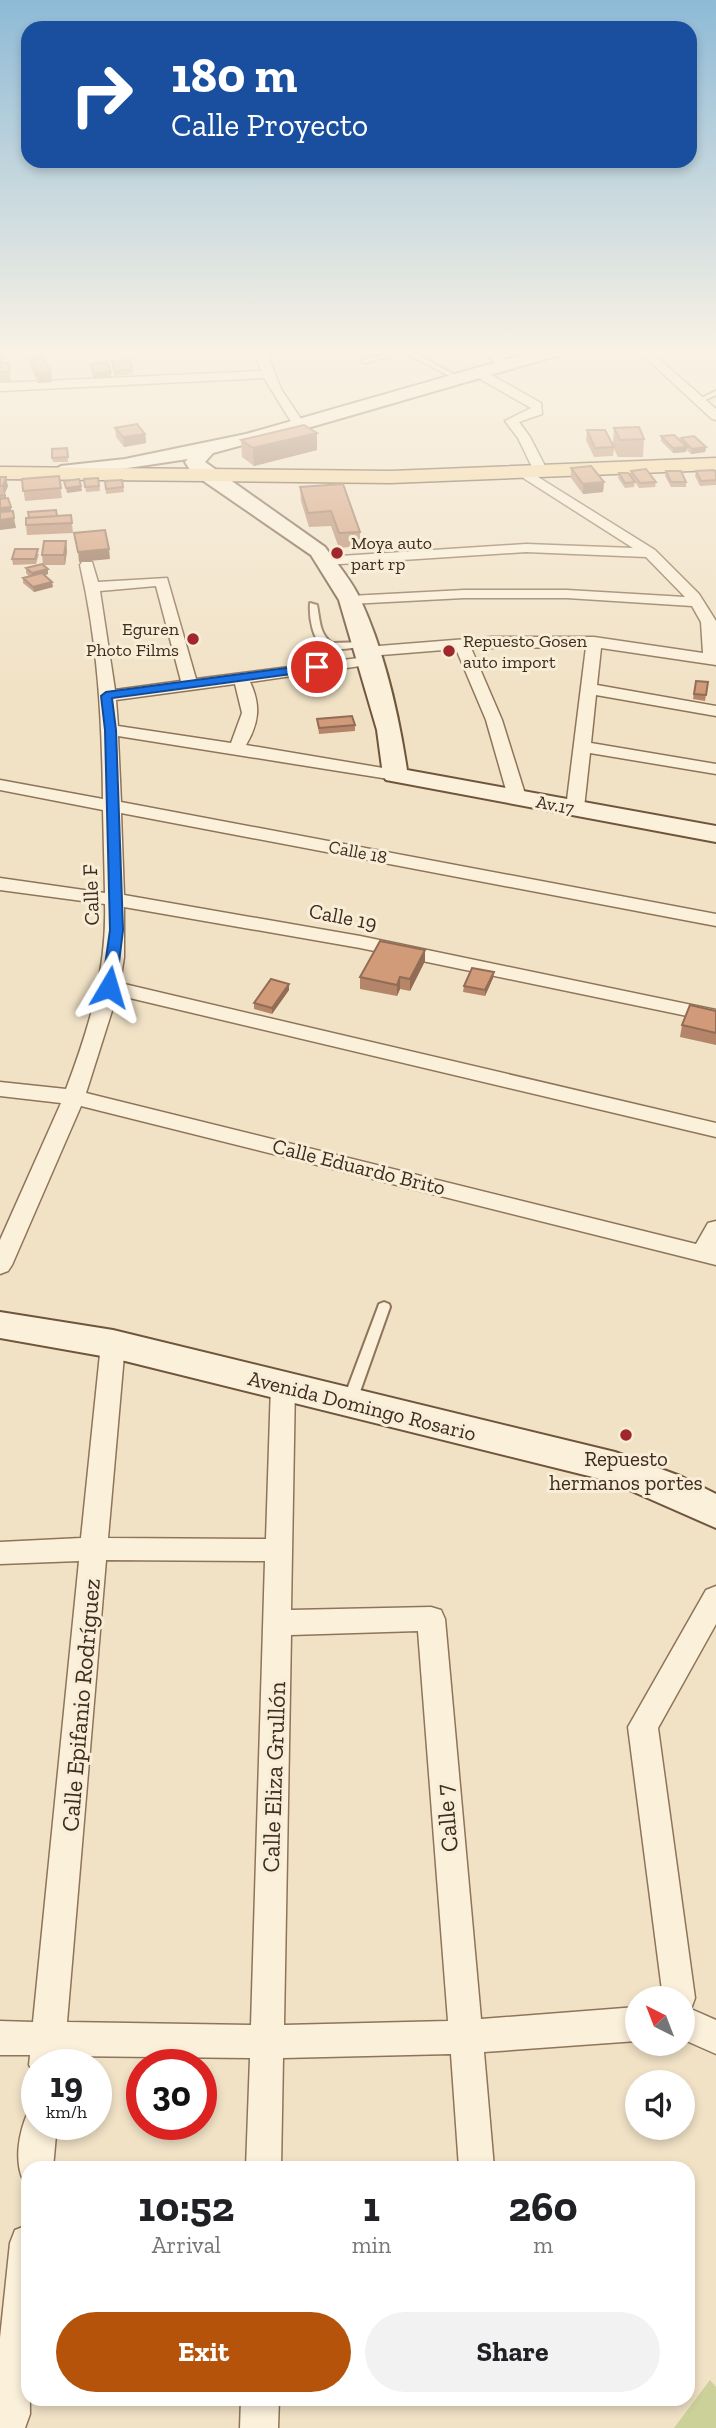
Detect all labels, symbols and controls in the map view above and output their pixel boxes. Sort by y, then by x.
text: 180 m [171,46,298,105]
icon: right [56,49,147,140]
text: Calle Proyecto [171,106,368,144]
place label: Moya auto part rp [351,532,432,575]
marker: Moya auto part rp [329,545,345,561]
place label: Eguren Photo Films [86,618,180,661]
place label: Repuesto Gosen auto import [463,630,588,673]
marker: Eguren Photo Films [185,631,201,647]
pin [287,637,347,697]
marker: Repuesto Gosen auto import [441,643,457,659]
icon: arrive [298,648,336,686]
street label: Av.17 [534,791,576,820]
street label: Calle 18 [327,836,389,868]
street label: Calle F [77,864,104,926]
street label: Calle 19 [307,898,379,935]
position arrow [72,950,146,1024]
street label: Calle Eduardo Brito [270,1133,448,1200]
street label: Avenida Domingo Rosario [245,1365,479,1446]
marker: Repuesto hermanos portes [618,1427,634,1443]
place label: Repuesto hermanos portes [549,1446,703,1495]
street label: Calle Epifanio Rodríguez [55,1577,106,1833]
street label: Calle Eliza Grullón [256,1681,291,1873]
street label: Calle 7 [429,1783,464,1853]
north arrow [625,1986,695,2056]
map controls [625,1986,695,2140]
speed limit sign: 30 [126,2049,217,2140]
text: 19 [50,2064,83,2106]
button: sound [625,2070,695,2140]
text: km/h [46,2101,87,2123]
text: 10:52 [138,2181,234,2232]
text: 1 [363,2181,380,2232]
text: 260 [508,2181,578,2232]
text: Arrival [152,2231,221,2259]
text: min [352,2231,391,2259]
text: m [533,2231,553,2259]
button: Exit [56,2312,351,2392]
button: Share [365,2312,660,2392]

